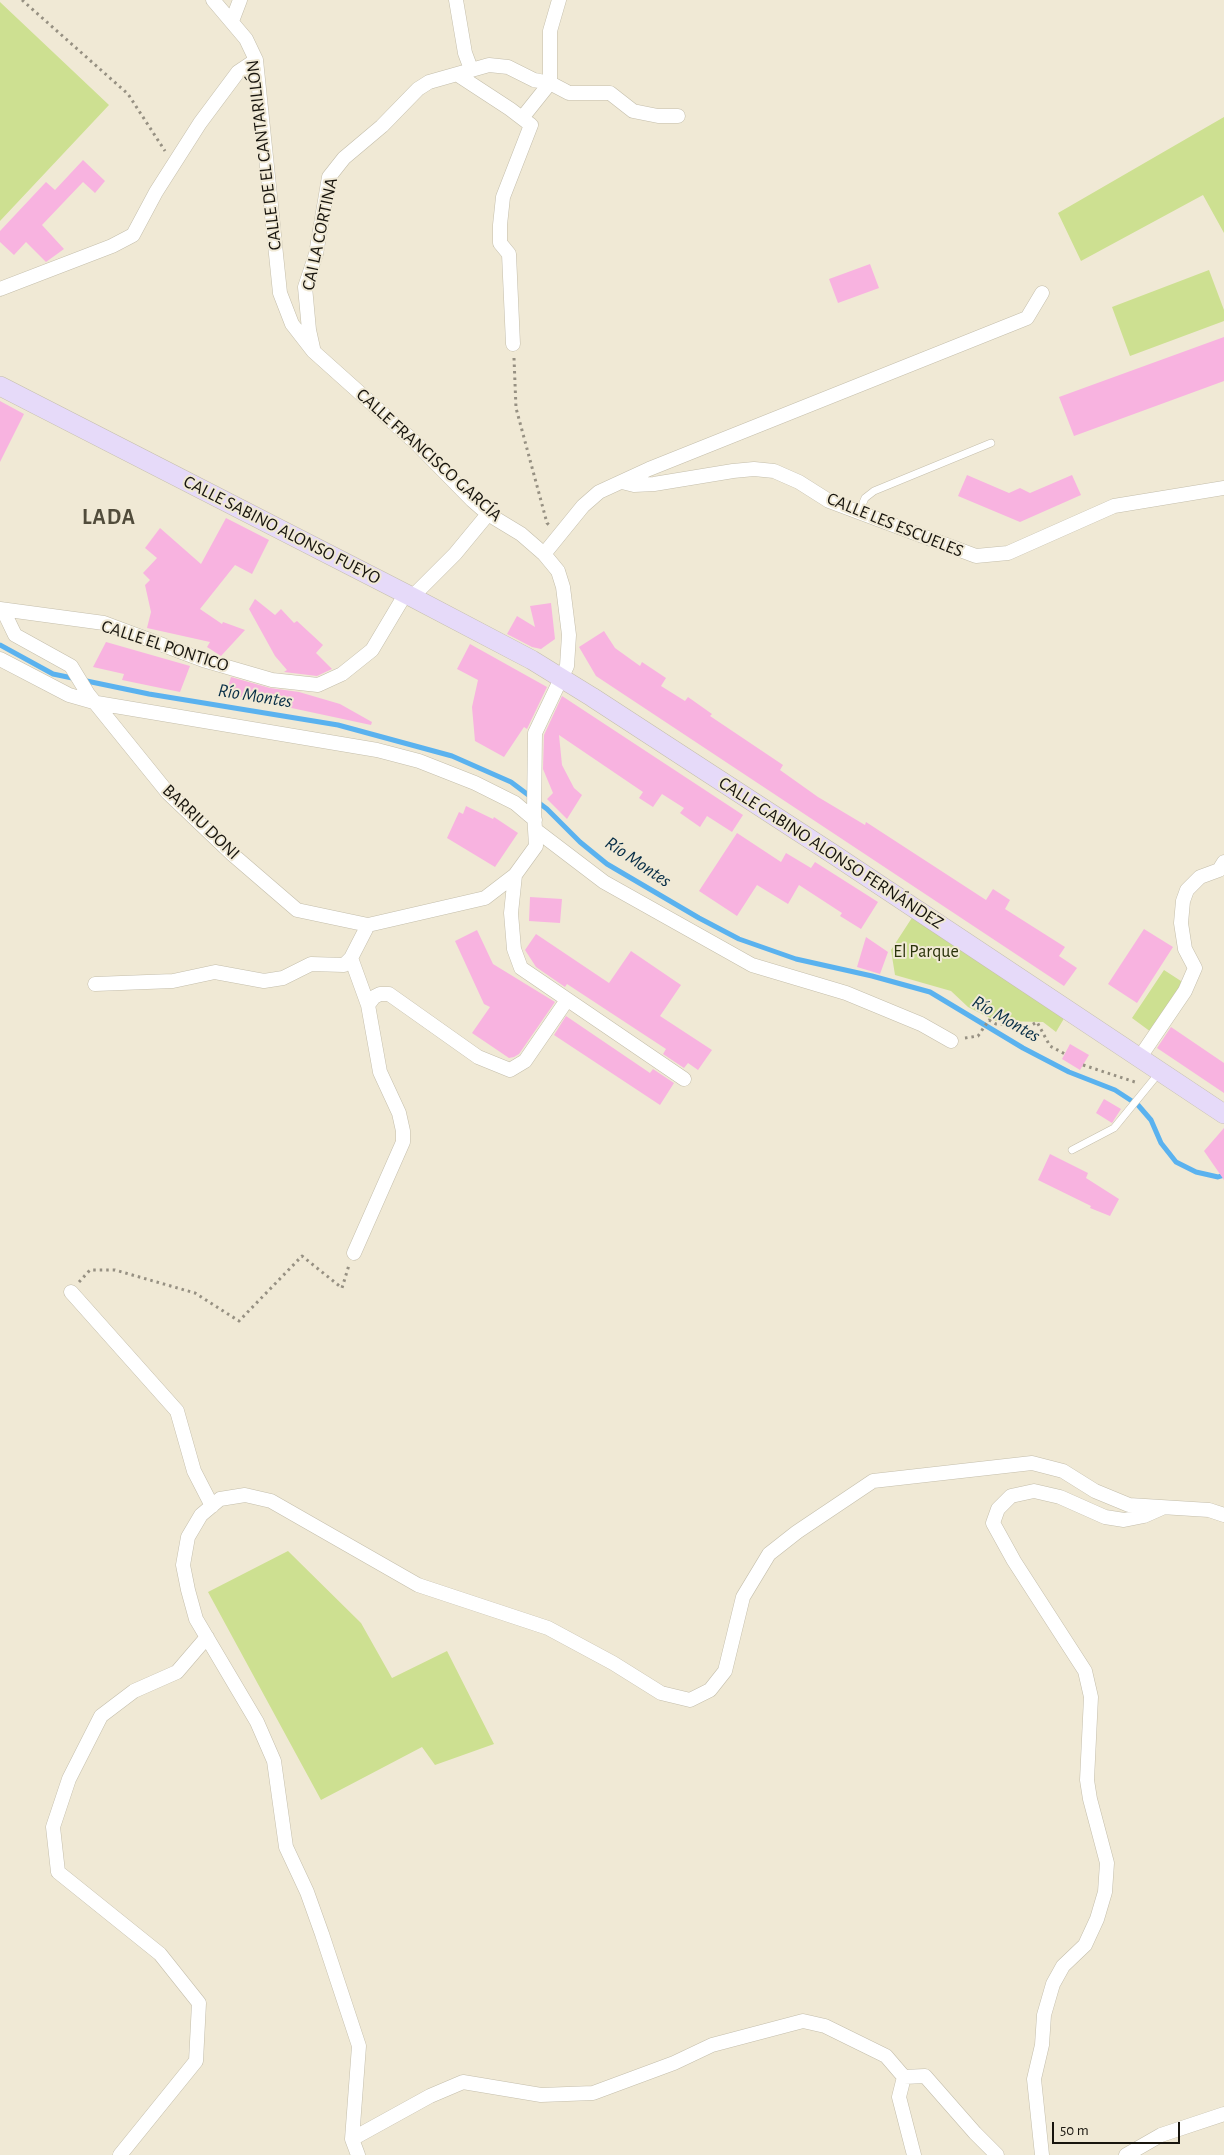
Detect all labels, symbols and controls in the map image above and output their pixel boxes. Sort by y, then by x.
street label: CALLE DE EL CANTARILLÓN [242,59,286,251]
street label: CAI LA CORTINA [297,176,343,292]
street label: CALLE FRANCISCO GARCÍA [352,384,506,526]
street label: CALLE SABINO ALONSO FUEYO [180,471,384,589]
street label: CALLE LES ESCUELES [824,488,966,562]
district label: LADA [81,504,137,530]
street label: CALLE EL PONTICO [99,615,231,677]
water label: Río Montes [216,679,294,713]
street label: CALLE GABINO ALONSO FERNÁNDEZ [715,772,947,934]
street label: BARRIU DONI [158,780,244,864]
water label: Río Montes [601,832,675,892]
park label: El Parque [893,941,959,963]
water label: Río Montes [968,990,1044,1048]
scale bar [1054,2112,1182,2144]
text: 50 m [1060,2123,1089,2138]

